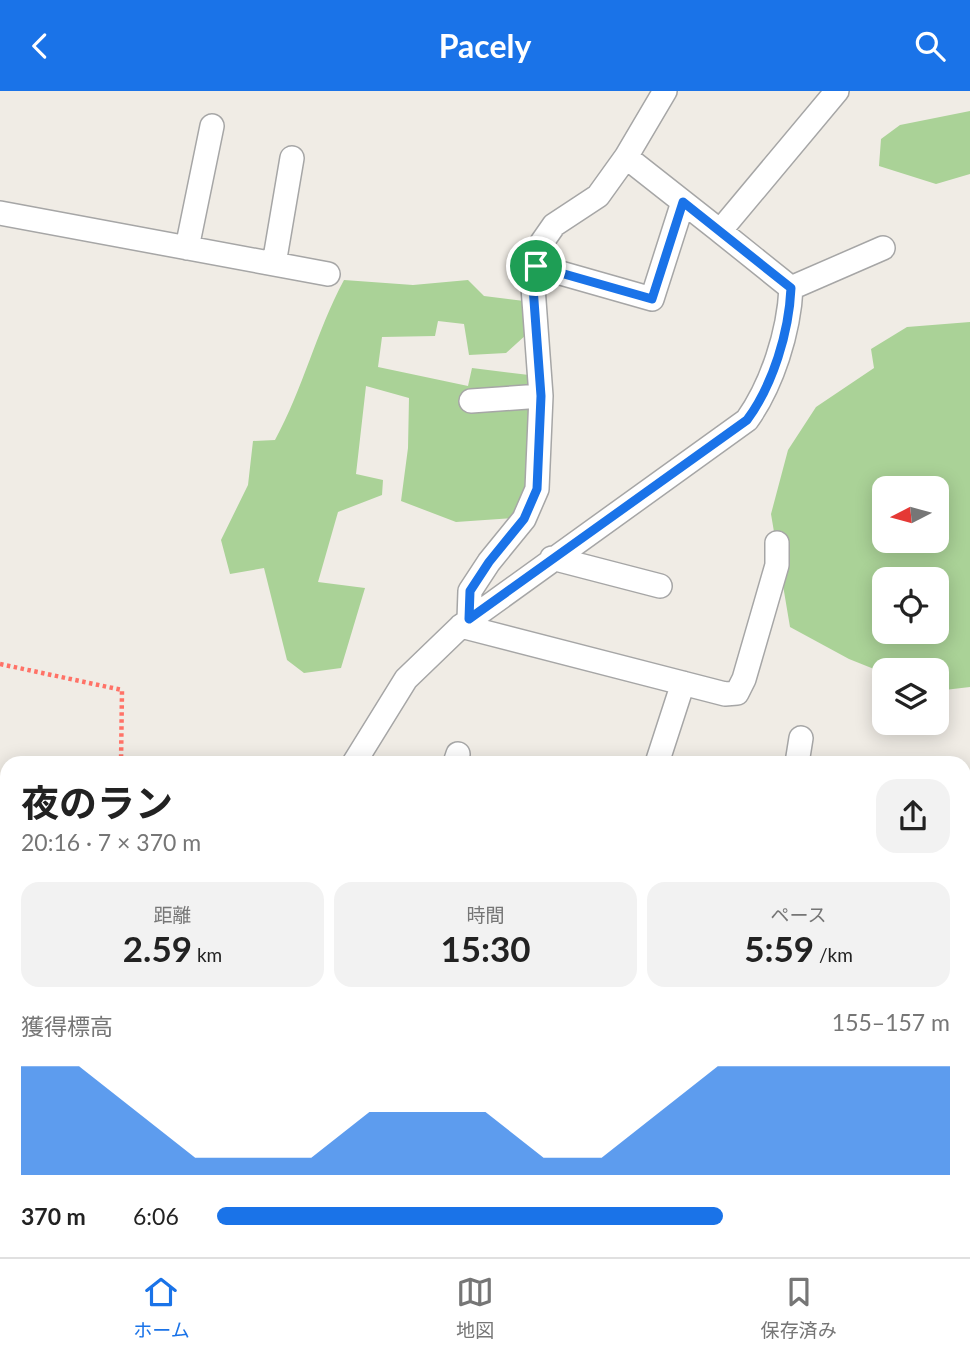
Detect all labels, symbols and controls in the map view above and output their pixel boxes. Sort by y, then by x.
text: Pacely [439,26,531,65]
icon: back [21,27,59,65]
icon: search [911,27,949,65]
pin [506,236,566,296]
icon: arrive [517,247,555,285]
north arrow [872,476,948,553]
map controls [872,476,949,735]
button: locate [872,567,949,644]
button: layers [872,658,949,735]
text: 夜のラン [21,779,173,825]
button: share [876,779,950,853]
text: 20:16 · 7 × 370 m [21,828,201,856]
text: 距離 [153,903,192,926]
text: 時間 [466,903,505,926]
text: ペース [770,903,827,926]
text: 2.59 [123,927,192,969]
text: 15:30 [440,927,531,969]
text: 5:59 [744,927,814,969]
text: km [192,943,222,966]
text: /km [814,943,853,966]
text: 155–157 m [832,1008,950,1036]
text: 獲得標高 [21,1012,113,1040]
text: 370 m [21,1202,86,1230]
text: 6:06 [133,1202,179,1230]
tab: ホーム [133,1273,190,1342]
tab: 地図 [456,1273,494,1342]
tab: 保存済み [761,1273,837,1342]

